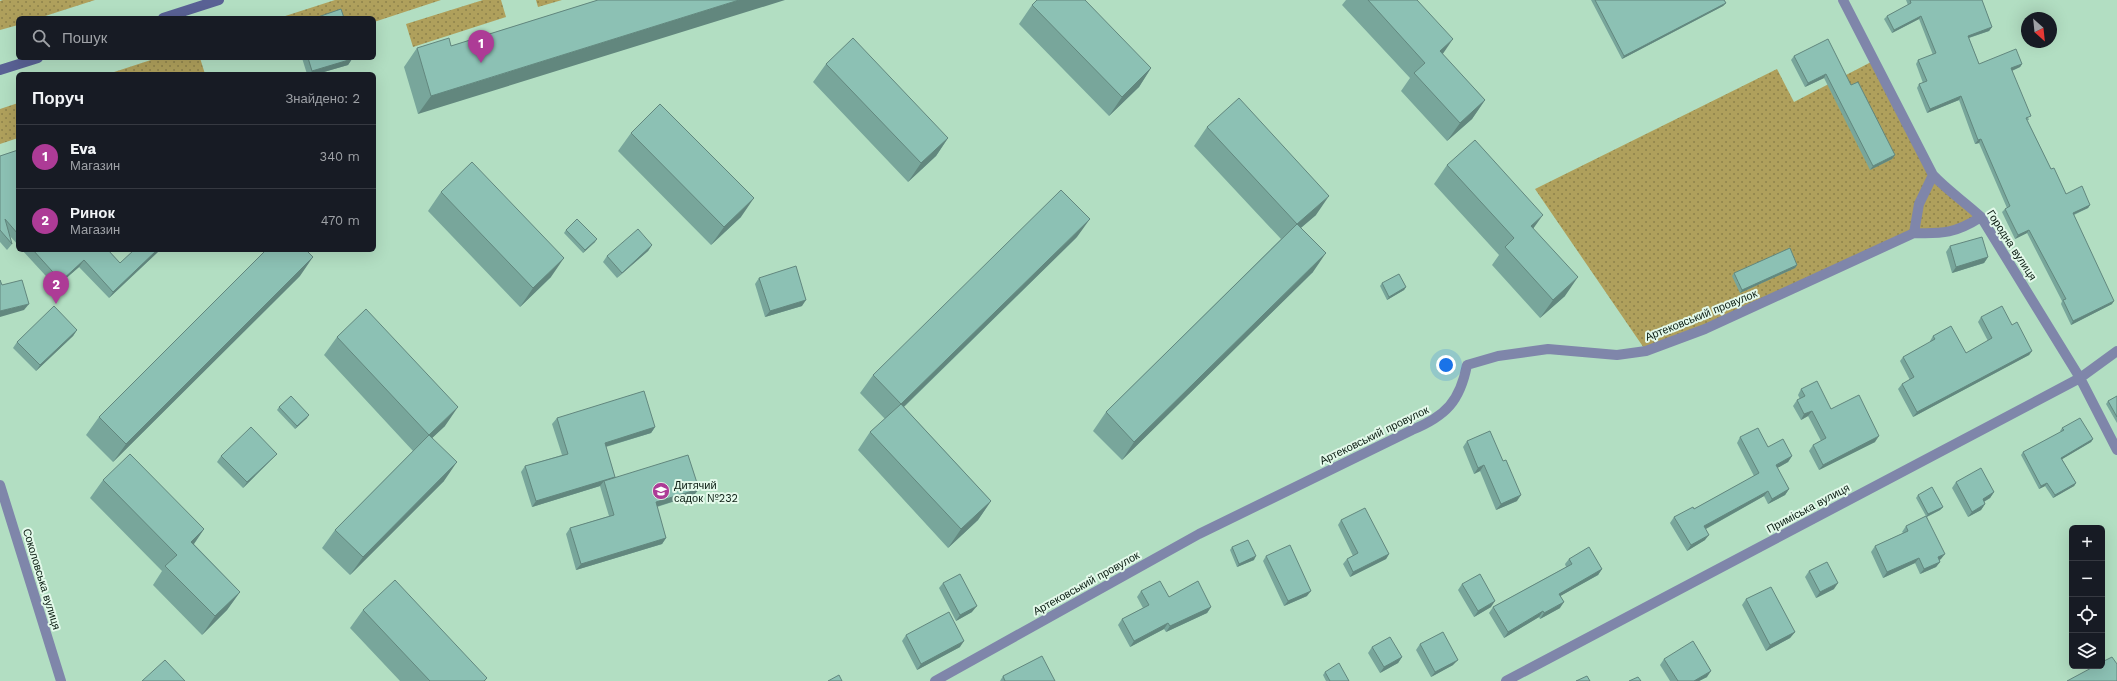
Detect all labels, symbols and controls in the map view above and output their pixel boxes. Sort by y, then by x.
north arrow [2021,12,2057,48]
search box [16,16,376,60]
icon: search [30,27,52,49]
text: Пошук [62,29,107,47]
pin: 1 [468,30,494,63]
text: Поруч [32,88,84,108]
text: Знайдено: 2 [285,91,360,106]
text: Eva [70,140,96,158]
text: 1 [42,149,48,164]
text: 340 m [320,149,360,164]
text: Магазин [70,158,120,173]
text: Ринок [70,204,115,222]
street label: Городна вулиця [1984,208,2039,283]
text: 2 [41,213,49,228]
text: 470 m [321,213,360,228]
text: Магазин [70,222,120,237]
pin: 2 [43,271,69,304]
street label: Артековський провулок [1643,287,1759,344]
your location [1436,355,1456,375]
street label: Артековський провулок [1318,403,1431,468]
place label: Дитячий садок №232 [674,479,738,505]
school or university icon: Дитячий садок №232 [651,481,671,501]
street label: Приміська вулиця [1765,481,1852,536]
map controls [2069,525,2105,669]
button: + [2069,525,2105,561]
street label: Соколовська вулиця [20,527,63,631]
street label: Артековський провулок [1031,549,1142,618]
button: − [2069,561,2105,597]
button: locate [2069,597,2105,633]
button: layers [2069,633,2105,669]

